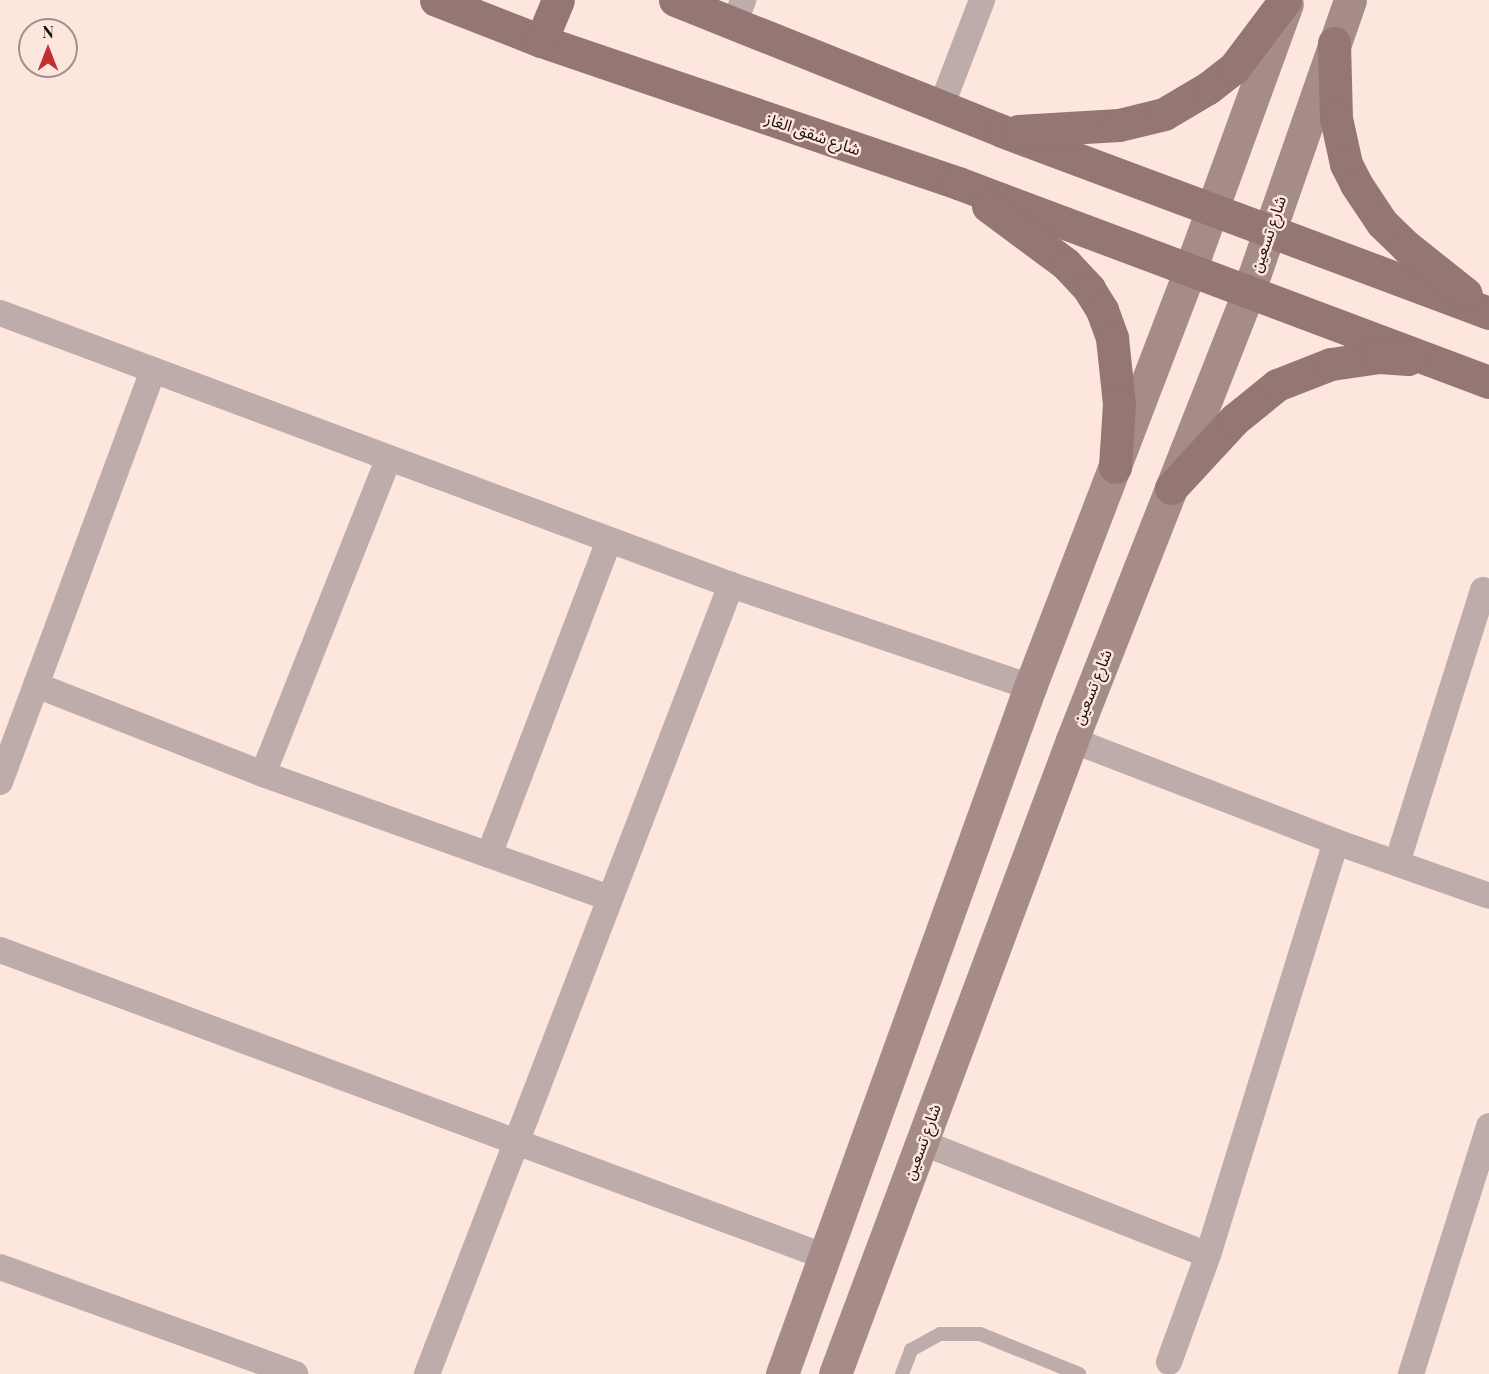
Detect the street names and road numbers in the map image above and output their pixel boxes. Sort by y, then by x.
street label: شارع شقق الغاز [763,109,863,159]
street label: شارع تسعين [1246,193,1290,275]
street label: شارع تسعين [1068,647,1116,727]
street label: شارع تسعين [899,1101,945,1183]

